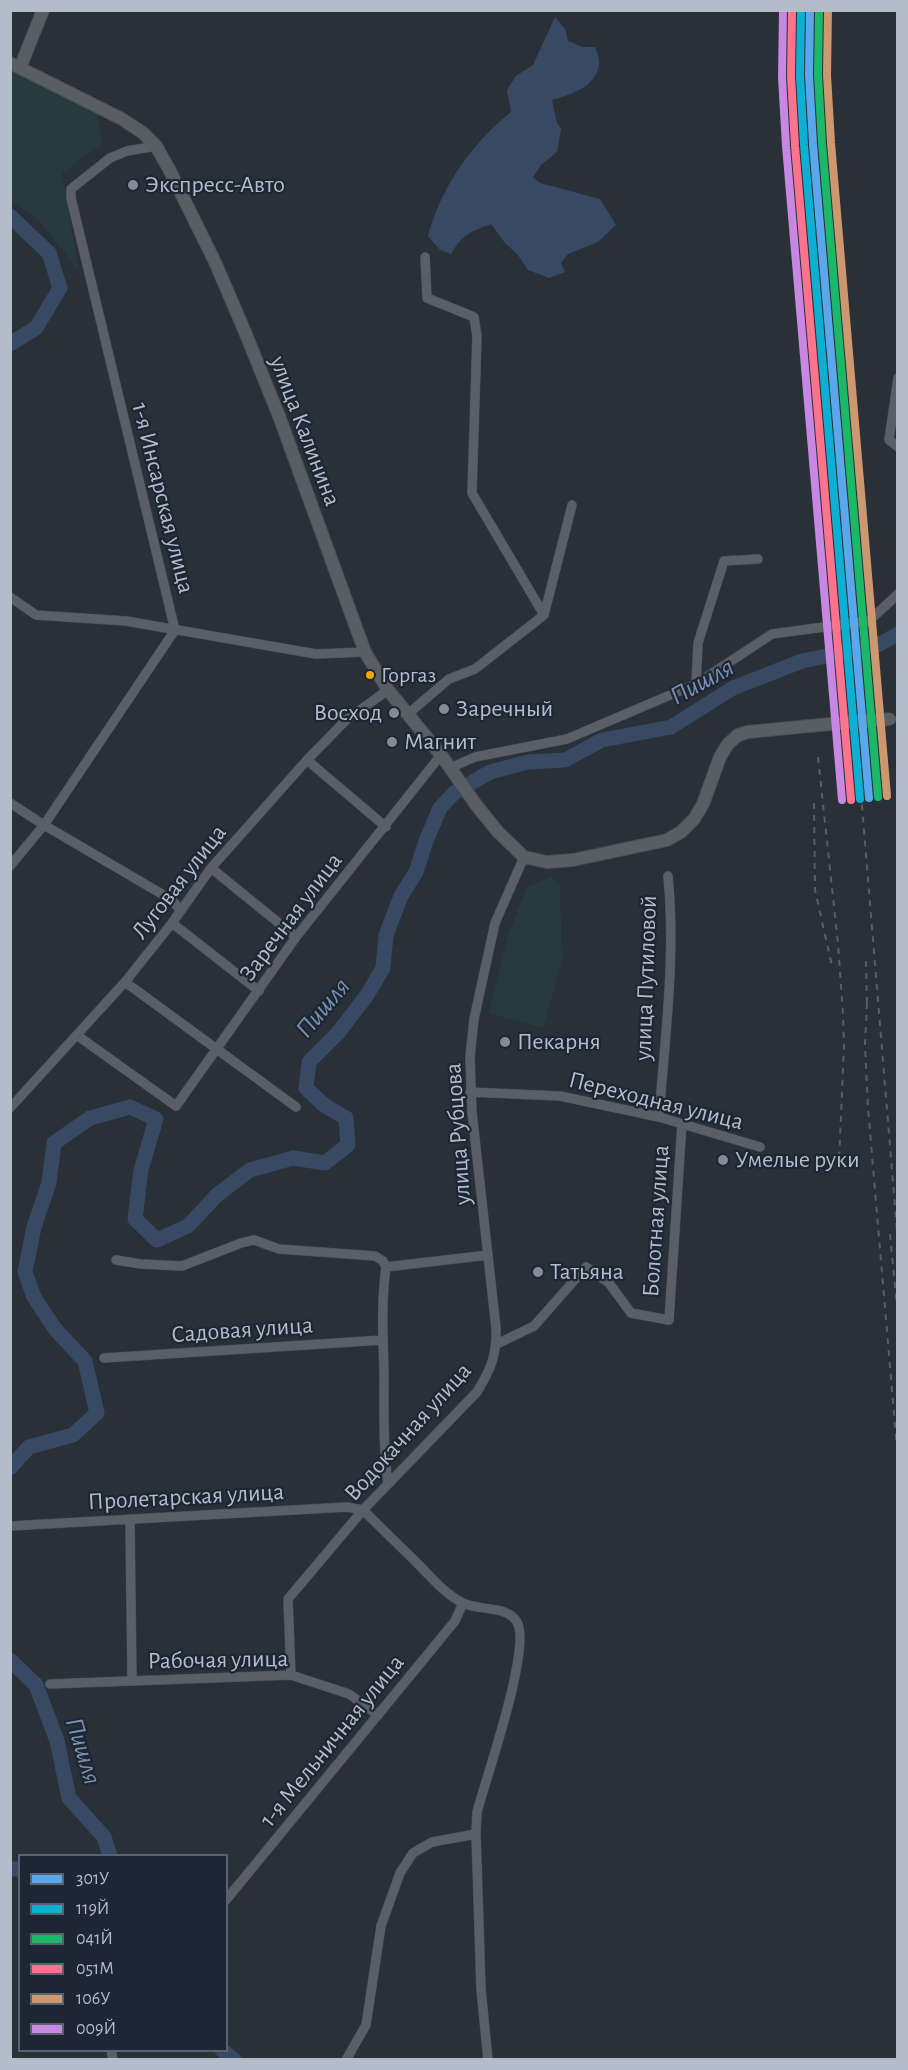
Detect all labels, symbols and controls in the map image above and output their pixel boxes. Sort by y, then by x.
place label: Экспресс-Авто [145,171,285,199]
marker: Экспресс-Авто [126,178,140,192]
street label: улица Калинина [263,352,347,510]
street label: 1-я Инсарская улица [125,400,201,596]
water label: Пишля [665,652,739,712]
place label: Горгаз [381,662,436,688]
marker: Горгаз [364,669,376,681]
place label: Заречный [456,695,553,723]
place label: Восход [314,699,382,727]
marker: Заречный [437,702,451,716]
marker: Восход [387,706,401,720]
place label: Магнит [404,728,476,756]
marker: Магнит [385,735,399,749]
street label: Луговая улица [125,819,233,945]
street label: Заречная улица [233,847,349,987]
street label: улица Путиловой [629,895,663,1061]
water label: Пишля [289,972,357,1044]
place label: Пекарня [517,1028,601,1056]
marker: Пекарня [498,1035,512,1049]
street label: улица Рубцова [439,1062,477,1206]
street label: Переходная улица [566,1065,746,1137]
street label: Болотная улица [636,1144,676,1298]
place label: Умелые руки [735,1146,860,1174]
marker: Умелые руки [716,1153,730,1167]
place label: Татьяна [550,1258,624,1286]
marker: Татьяна [531,1265,545,1279]
street label: Садовая улица [170,1311,314,1349]
street label: Водокачная улица [338,1357,478,1507]
street label: Пролетарская улица [87,1477,285,1517]
street label: Рабочая улица [147,1644,289,1676]
street label: 1-я Мельничная улица [254,1649,410,1833]
water label: Пишля [58,1714,108,1788]
legend [18,1854,228,2052]
text: 301У [76,1870,109,1888]
text: 119Й [76,1900,110,1918]
text: 041Й [76,1930,113,1948]
text: 051М [76,1960,114,1978]
text: 106У [76,1990,110,2008]
text: 009Й [76,2020,116,2038]

